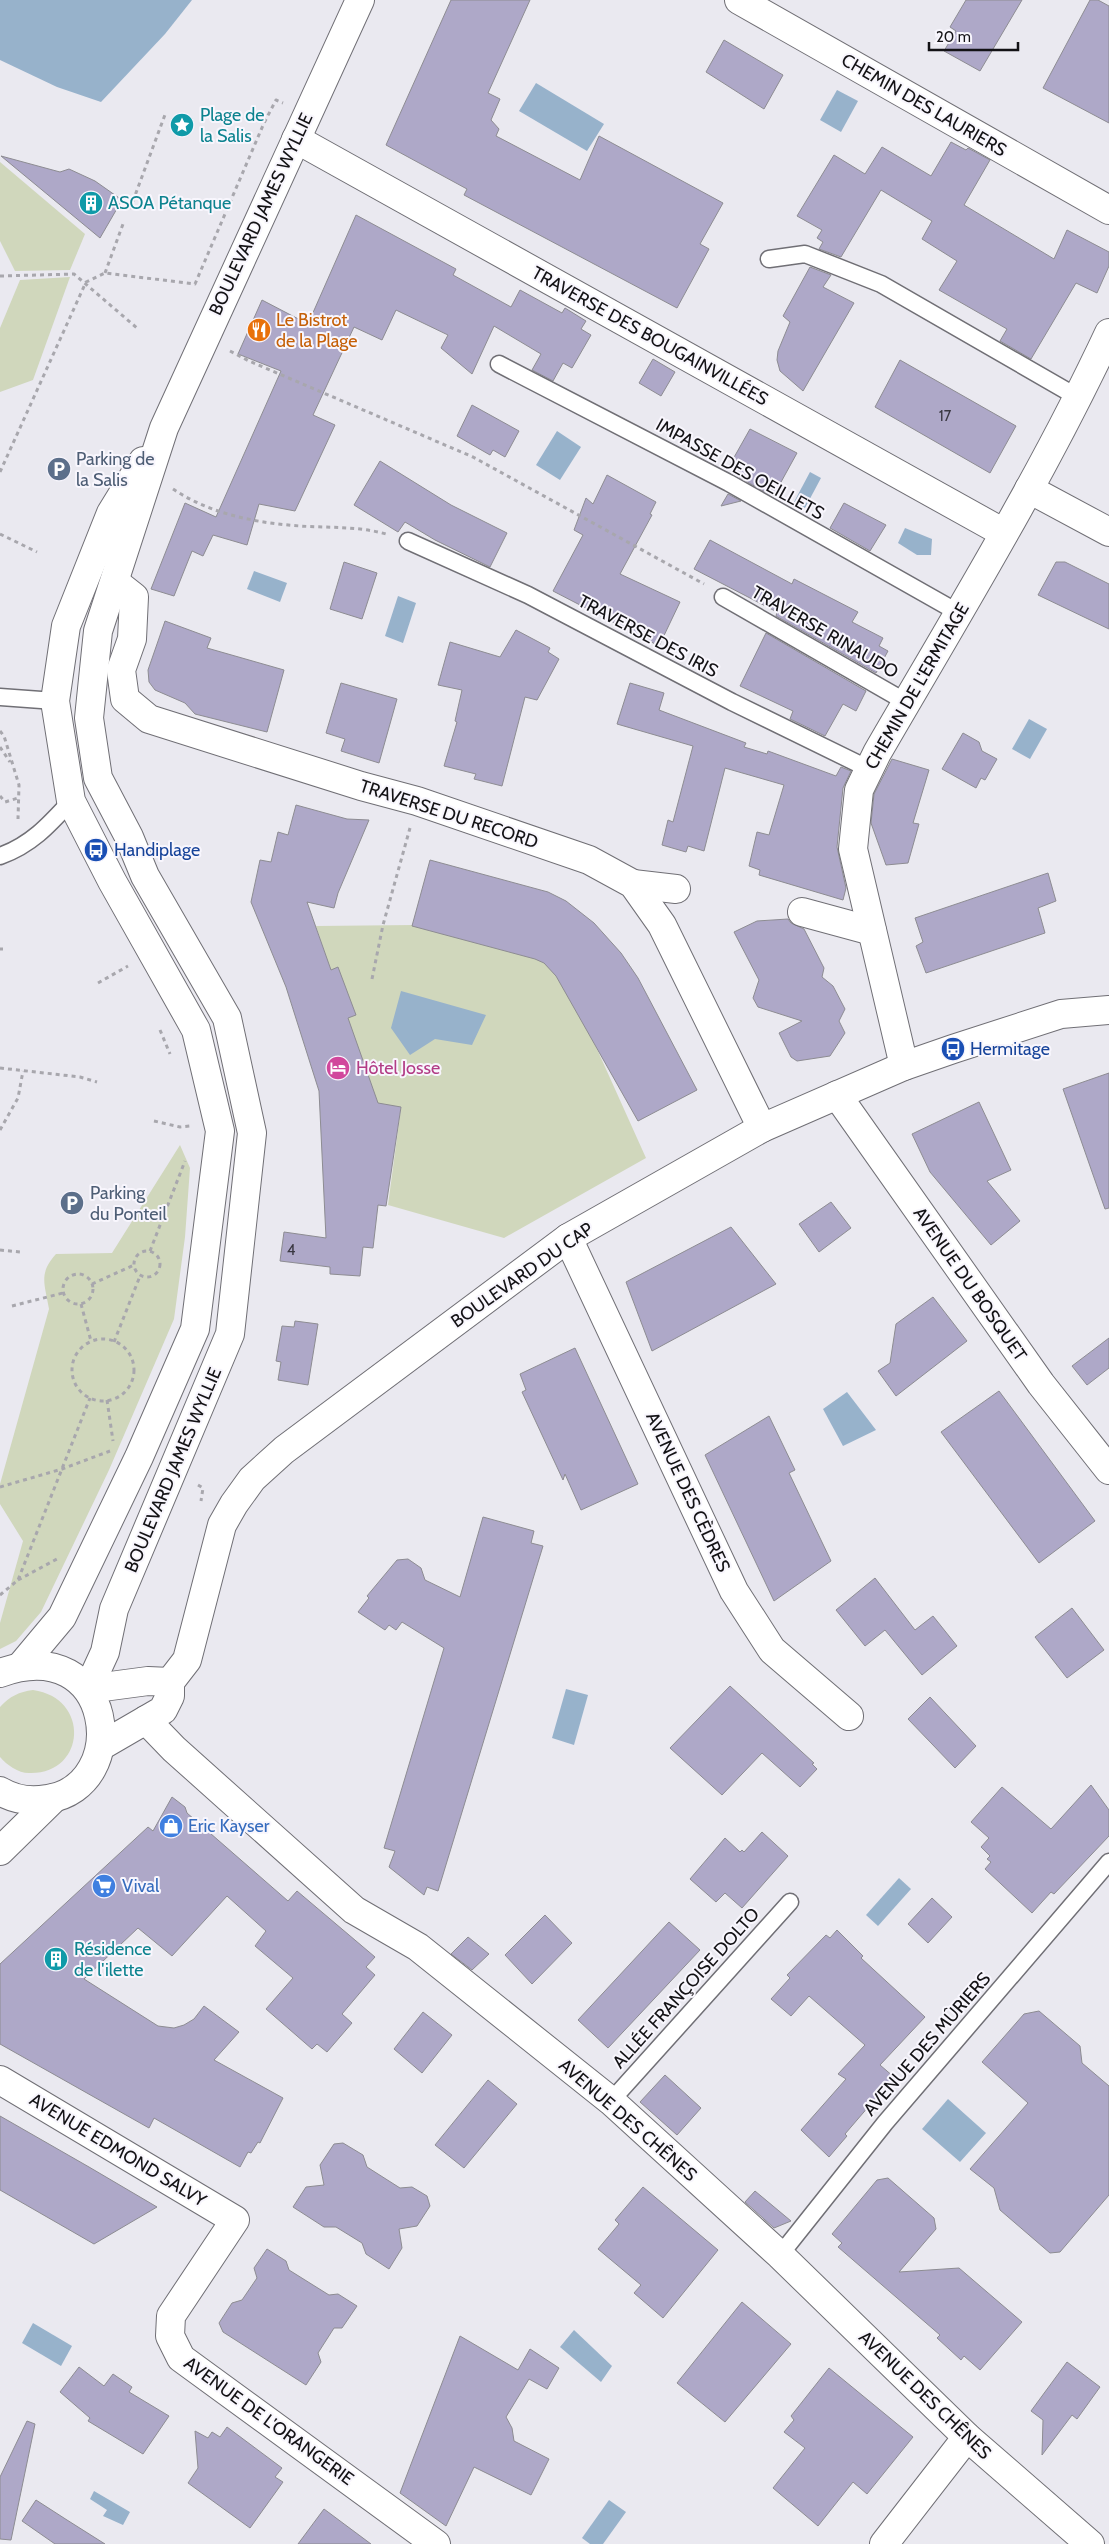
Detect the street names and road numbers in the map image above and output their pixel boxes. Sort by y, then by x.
street label: CHEMIN DES LAURIERS [838,49,1010,161]
street label: BOULEVARD JAMES WYLLIE [204,109,318,319]
street label: TRAVERSE DES BOUGAINVILLÉES [528,262,772,410]
street label: IMPASSE DES OEILLETS [652,414,828,524]
street label: TRAVERSE RINAUDO [748,581,902,683]
street label: TRAVERSE DES IRIS [574,590,722,682]
street label: CHEMIN DE L'ERMITAGE [860,599,974,773]
street label: TRAVERSE DU RECORD [357,775,541,853]
street label: AVENUE DU BOSQUET [909,1203,1032,1365]
street label: BOULEVARD DU CAP [447,1218,597,1332]
street label: BOULEVARD JAMES WYLLIE [120,1364,226,1576]
street label: AVENUE DES CÈDRES [641,1409,735,1575]
street label: ALLÉE FRANÇOISE DOLTO [608,1903,764,2073]
street label: AVENUE DES MÛRIERS [859,1968,995,2120]
street label: AVENUE DES CHÊNES [555,2054,701,2186]
street label: AVENUE EDMOND SALVY [26,2089,211,2212]
street label: AVENUE DES CHÊNES [854,2326,996,2464]
street label: AVENUE DE L'ORANGERIE [180,2352,358,2490]

